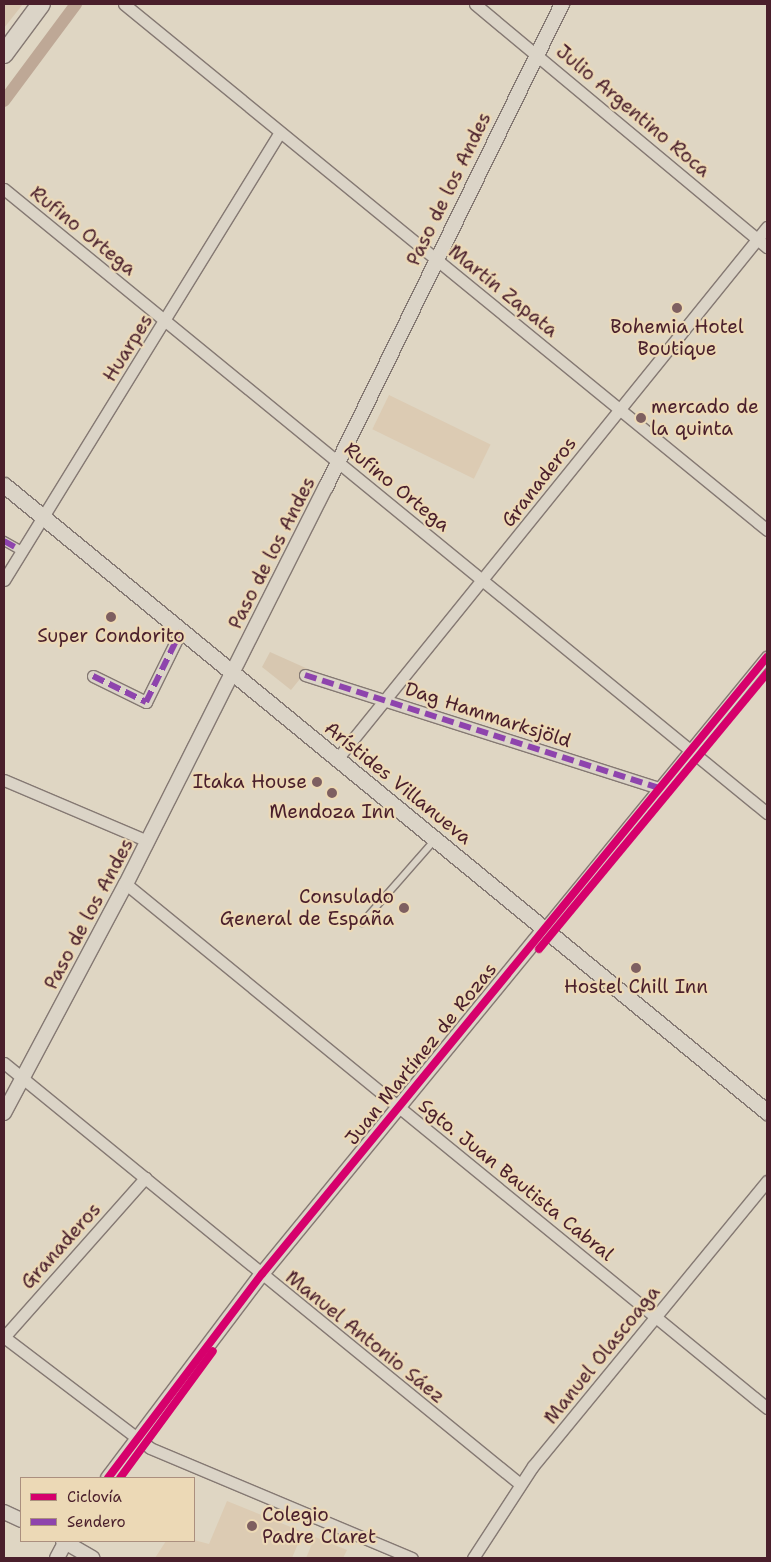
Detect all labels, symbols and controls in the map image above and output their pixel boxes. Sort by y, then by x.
street label: Julio Argentino Roca [551,40,715,182]
street label: Paso de los Andes [402,109,496,269]
street label: Rufino Ortega [26,181,140,281]
street label: Martín Zapata [444,240,562,342]
marker: Bohemia Hotel Boutique [671,302,683,314]
street label: Huarpes [98,310,158,386]
place label: Bohemia Hotel Boutique [610,316,744,360]
place label: mercado de la quinta [651,396,759,440]
marker: mercado de la quinta [635,412,647,424]
street label: Granaderos [497,432,581,532]
street label: Rufino Ortega [340,437,454,537]
street label: Paso de los Andes [224,473,320,633]
marker: Super Condorito [105,611,117,623]
place label: Super Condorito [37,625,185,647]
street label: Dag Hammarksjöld [402,677,574,753]
street label: Arístides Villanueva [320,717,476,849]
place label: Itaka House [193,771,307,793]
marker: Itaka House [311,776,323,788]
marker: Mendoza Inn [326,787,338,799]
place label: Mendoza Inn [269,801,395,823]
street label: Paso de los Andes [40,835,138,993]
place label: Consulado General de España [220,886,394,930]
marker: Consulado General de España [398,902,410,914]
street label: Juan Martínez de Rozas [340,958,502,1150]
marker: Hostel Chill Inn [630,962,642,974]
place label: Hostel Chill Inn [564,976,708,998]
street label: Sgto. Juan Bautista Cabral [414,1094,618,1266]
street label: Granaderos [16,1198,106,1294]
street label: Manuel Antonio Sáez [281,1266,449,1408]
street label: Manuel Olascoaga [539,1281,665,1429]
legend [20,1477,195,1542]
text: Ciclovía [67,1487,122,1507]
place label: Colegio Padre Claret [262,1504,376,1548]
text: Sendero [67,1512,126,1532]
marker: Colegio Padre Claret [246,1520,258,1532]

